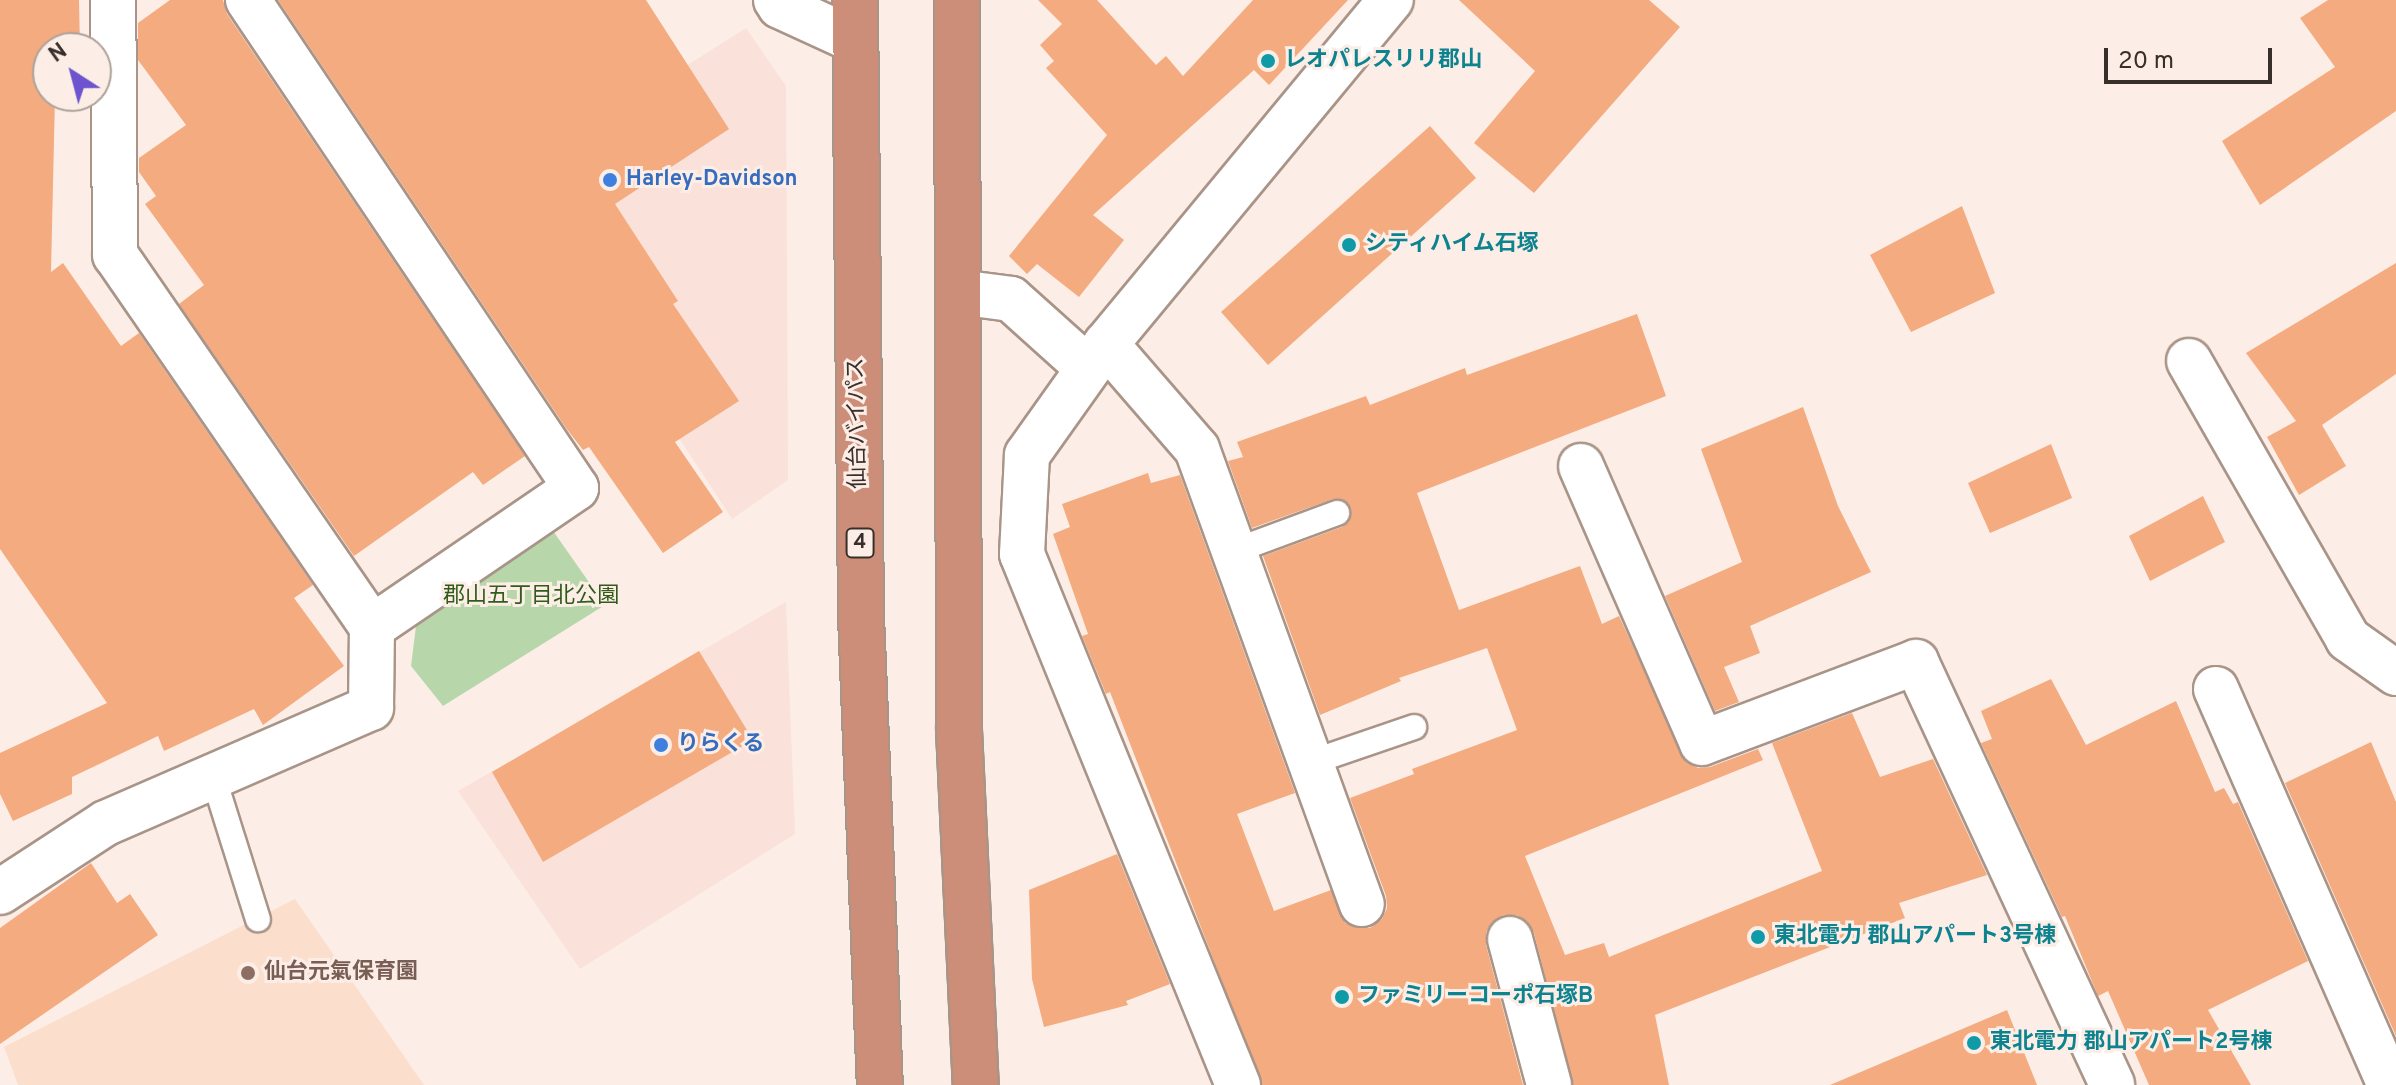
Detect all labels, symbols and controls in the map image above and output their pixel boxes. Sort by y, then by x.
north arrow [32,32,112,112]
scale bar [2108,32,2276,82]
text: N [44,38,73,69]
text: 20 m [2118,47,2174,77]
place label: レオパレスリリ郡山 [1284,48,1482,74]
marker: レオパレスリリ郡山 [1259,52,1277,70]
place label: Harley-Davidson [626,167,797,193]
marker: Harley-Davidson [601,171,619,189]
place label: シティハイム石塚 [1365,232,1541,258]
marker: シティハイム石塚 [1340,236,1358,254]
street label: 仙台バイパス [844,357,872,489]
road number: 4 [844,527,876,559]
park label: 郡山五丁目北公園 [443,584,619,610]
place label: りらくる [677,732,765,758]
marker: りらくる [652,736,670,754]
place label: 東北電力 郡山アパート3号棟 [1774,924,2057,950]
marker: 東北電力 郡山アパート3号棟 [1749,928,1767,946]
place label: 仙台元氣保育園 [264,960,418,986]
marker: 仙台元氣保育園 [239,964,257,982]
place label: ファミリーコーポ石塚B [1358,984,1593,1010]
marker: ファミリーコーポ石塚B [1333,988,1351,1006]
place label: 東北電力 郡山アパート2号棟 [1990,1030,2273,1056]
marker: 東北電力 郡山アパート2号棟 [1965,1034,1983,1052]

